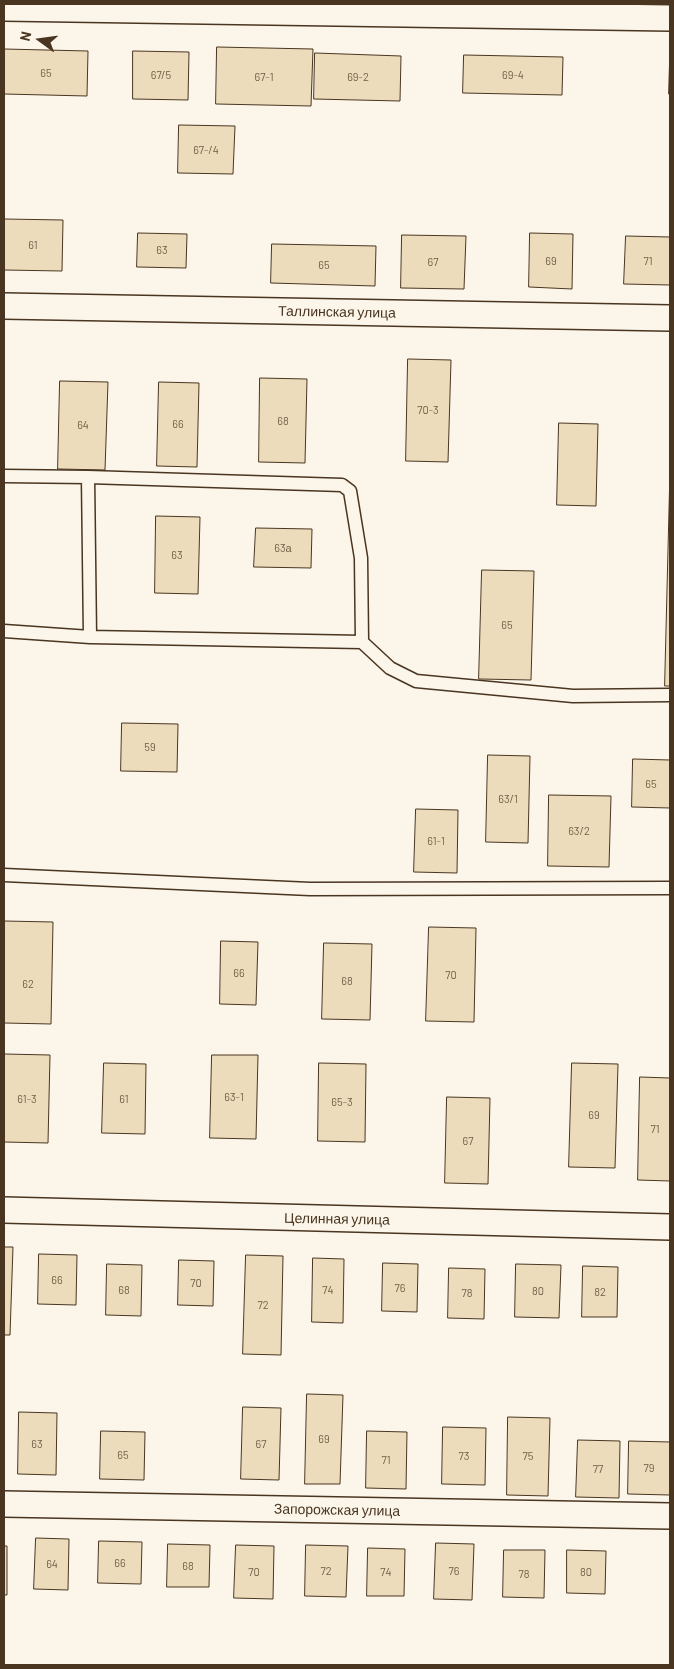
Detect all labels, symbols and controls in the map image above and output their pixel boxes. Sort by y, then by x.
north arrow [15,15,65,65]
text: N [16,30,34,43]
house number: 65 [40,66,52,80]
house number: 67/5 [151,68,171,82]
house number: 69-4 [502,68,524,82]
house number: 67-1 [254,70,274,84]
house number: 69-2 [347,70,369,84]
house number: 67-/4 [193,143,219,157]
house number: 61 [28,238,38,252]
house number: 63 [156,243,168,257]
house number: 69 [545,254,557,268]
house number: 71 [643,254,653,268]
house number: 67 [428,255,438,269]
house number: 65 [318,258,330,272]
street label: Таллинская улица [278,303,396,321]
house number: 70-3 [417,403,439,417]
house number: 68 [277,414,289,428]
house number: 66 [172,417,184,431]
house number: 64 [77,418,89,432]
house number: 63а [274,541,292,555]
house number: 63 [171,548,183,562]
house number: 65 [501,618,513,632]
house number: 59 [144,740,156,754]
house number: 65 [645,777,657,791]
house number: 63/1 [498,792,518,806]
house number: 63/2 [568,824,590,838]
house number: 61-1 [427,834,445,848]
house number: 66 [233,966,245,980]
house number: 70 [445,968,457,982]
house number: 68 [341,974,353,988]
house number: 62 [22,977,34,991]
house number: 63-1 [224,1090,244,1104]
house number: 61-3 [17,1092,37,1106]
house number: 61 [119,1092,129,1106]
house number: 65-3 [331,1095,353,1109]
house number: 69 [588,1108,600,1122]
house number: 71 [650,1122,660,1136]
house number: 67 [463,1134,473,1148]
street label: Целинная улица [284,1210,390,1228]
house number: 66 [51,1273,63,1287]
house number: 70 [190,1276,202,1290]
house number: 76 [395,1281,405,1295]
house number: 68 [118,1283,130,1297]
house number: 74 [322,1283,334,1297]
house number: 80 [532,1284,544,1298]
house number: 82 [594,1285,606,1299]
house number: 78 [462,1286,472,1300]
house number: 72 [257,1298,269,1312]
house number: 69 [318,1432,330,1446]
house number: 63 [31,1437,43,1451]
house number: 67 [256,1437,266,1451]
house number: 65 [117,1448,129,1462]
house number: 73 [459,1449,469,1463]
house number: 75 [523,1449,533,1463]
house number: 71 [381,1453,391,1467]
house number: 79 [644,1461,654,1475]
house number: 77 [593,1462,603,1476]
street label: Запорожская улица [274,1500,400,1520]
house number: 66 [114,1556,126,1570]
house number: 64 [46,1557,58,1571]
house number: 68 [182,1559,194,1573]
house number: 72 [320,1564,332,1578]
house number: 76 [449,1564,459,1578]
house number: 70 [248,1565,260,1579]
house number: 74 [380,1565,392,1579]
house number: 80 [580,1565,592,1579]
house number: 78 [519,1567,529,1581]

